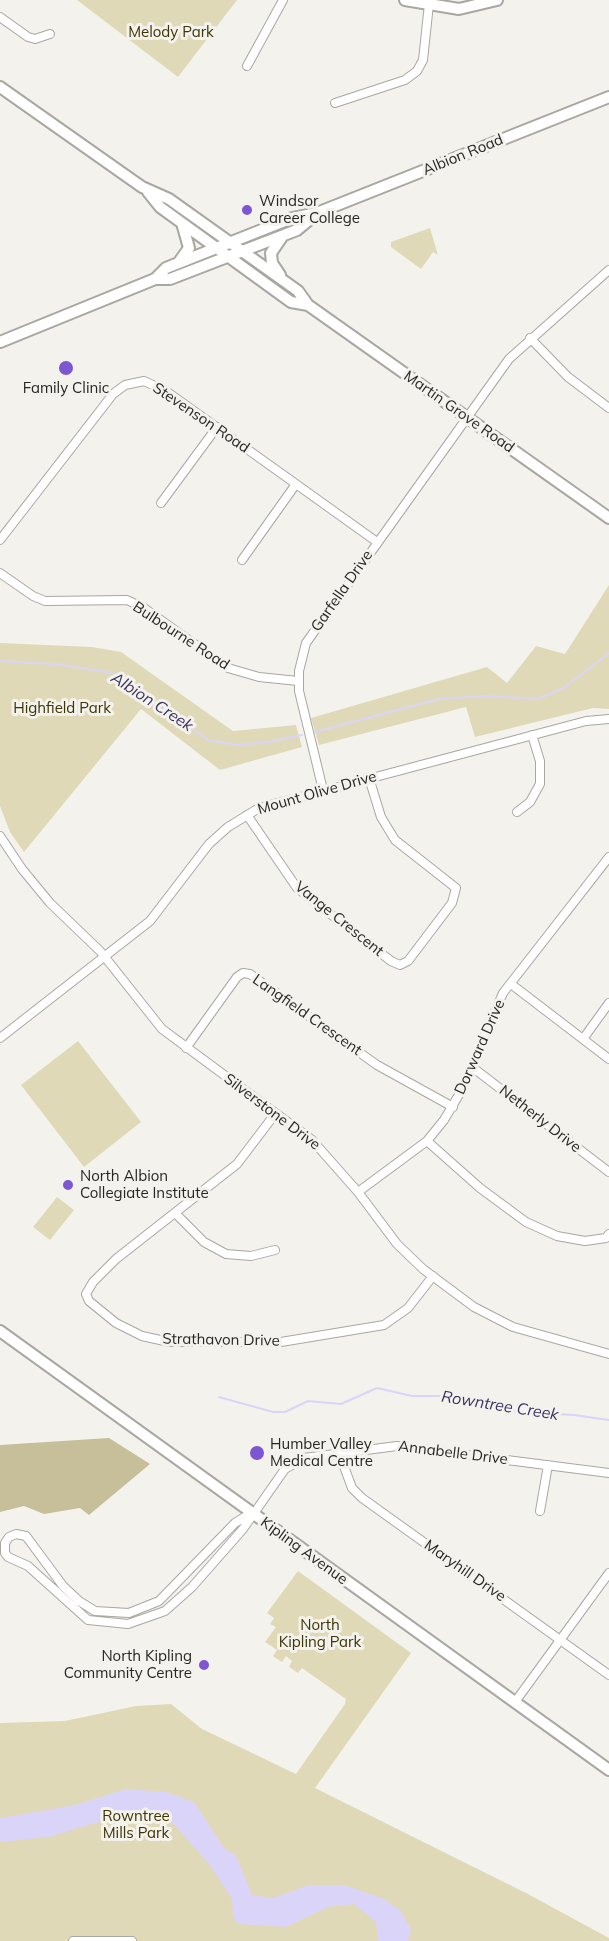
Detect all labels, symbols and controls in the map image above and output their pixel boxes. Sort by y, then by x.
park label: Melody Park [128,23,214,41]
street label: Albion Road [420,131,506,179]
place label: Windsor Career College [259,192,360,227]
marker: Windsor Career College [240,203,254,217]
marker: Family Clinic [57,359,75,377]
street label: Martin Grove Road [400,367,518,457]
place label: Family Clinic [23,379,109,397]
street label: Stevenson Road [149,379,253,457]
street label: Garfella Drive [307,547,377,635]
street label: Bulbourne Road [129,598,233,674]
water label: Albion Creek [107,668,197,736]
park label: Highfield Park [13,699,111,717]
street label: Mount Olive Drive [255,767,379,819]
street label: Vange Crescent [291,878,387,960]
street label: Langfield Crescent [249,971,365,1059]
street label: Dorward Drive [451,997,509,1097]
street label: Silverstone Drive [220,1070,324,1154]
street label: Netherly Drive [496,1082,584,1156]
place label: North Albion Collegiate Institute [80,1167,209,1202]
marker: North Albion Collegiate Institute [61,1178,75,1192]
street label: Strathavon Drive [162,1330,280,1350]
water label: Rowntree Creek [440,1387,560,1425]
place label: Humber Valley Medical Centre [270,1435,373,1470]
street label: Annabelle Drive [397,1437,509,1469]
marker: Humber Valley Medical Centre [248,1444,266,1462]
street label: Kipling Avenue [257,1513,351,1589]
street label: Maryhill Drive [421,1536,509,1606]
park label: North Kipling Park [279,1616,361,1651]
place label: North Kipling Community Centre [64,1647,192,1682]
marker: North Kipling Community Centre [197,1658,211,1672]
park label: Rowntree Mills Park [102,1807,170,1842]

